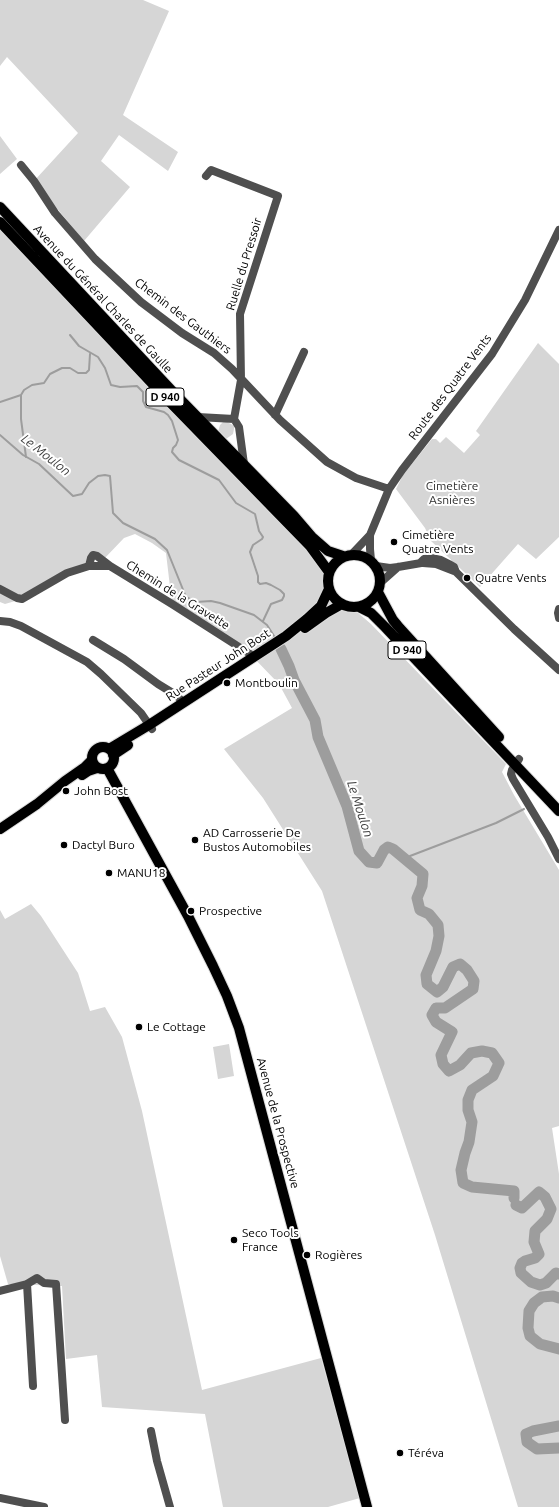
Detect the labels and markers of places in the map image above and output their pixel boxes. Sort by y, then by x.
place label: Cimetière Quatre Vents [402,528,474,556]
marker: Cimetière Quatre Vents [389,537,399,547]
place label: Quatre Vents [475,571,547,585]
marker: Quatre Vents [462,573,472,583]
place label: Montboulin [235,676,298,690]
marker: Montboulin [222,678,232,688]
place label: John Bost [74,784,128,798]
marker: John Bost [61,786,71,796]
place label: AD Carrosserie De Bustos Automobiles [203,826,311,854]
marker: AD Carrosserie De Bustos Automobiles [190,835,200,845]
place label: Dactyl Buro [72,838,135,852]
marker: Dactyl Buro [59,840,69,850]
place label: MANU18 [117,866,166,880]
marker: MANU18 [104,868,114,878]
place label: Prospective [199,904,262,918]
marker: Prospective [186,906,196,916]
place label: Le Cottage [147,1020,206,1034]
marker: Le Cottage [134,1022,144,1032]
place label: Seco Tools France [242,1226,299,1254]
marker: Seco Tools France [229,1235,239,1245]
place label: Rogières [315,1248,362,1262]
marker: Rogières [302,1250,312,1260]
place label: Téréva [408,1446,444,1460]
marker: Téréva [395,1448,405,1458]

